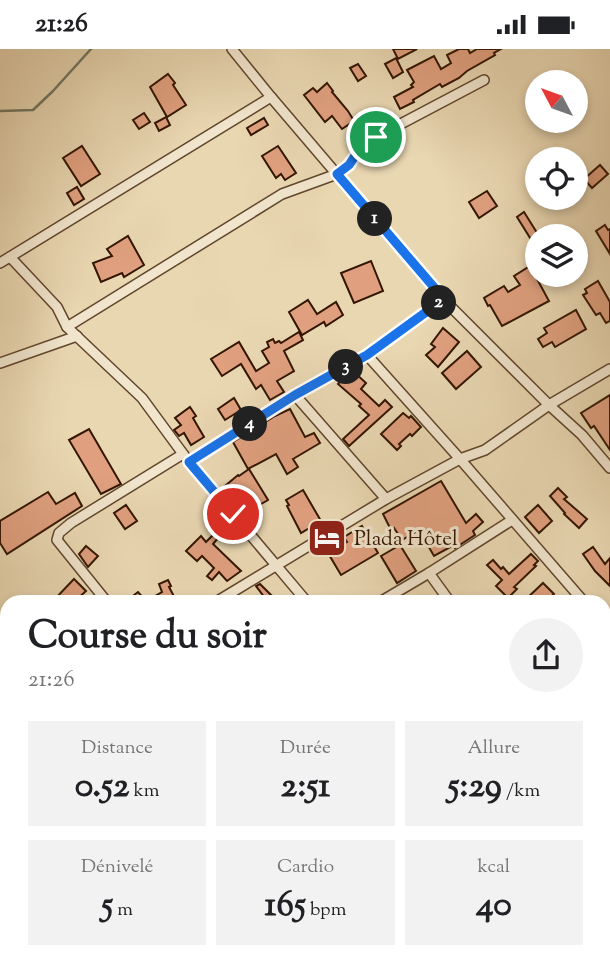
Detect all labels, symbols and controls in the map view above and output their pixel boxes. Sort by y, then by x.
text: 21:26 [35,6,88,43]
north arrow [525,70,588,133]
map controls [525,70,588,287]
pin [346,107,406,167]
icon: arrive [357,118,395,156]
button: locate [525,147,588,210]
pin: 1 [358,201,392,237]
text: 1 [371,205,378,232]
button: layers [525,224,588,287]
pin: 2 [422,285,457,321]
text: 2 [434,289,443,316]
pin: 3 [328,349,364,385]
text: 3 [342,353,349,380]
pin: 4 [232,407,268,441]
text: 4 [245,410,254,437]
pin [203,484,263,544]
icon: check [214,495,252,533]
hotel icon: Plada Hôtel [306,517,348,559]
place label: Plada Hôtel [354,525,458,555]
text: Course du soir [28,611,267,665]
button: share [509,618,583,692]
text: 21:26 [28,664,75,697]
text: Distance [81,735,153,762]
text: Durée [280,735,331,762]
text: Allure [467,735,520,762]
text: 0.52 [75,762,129,813]
text: 2:51 [281,762,330,813]
text: 5:29 [447,762,502,813]
text: km [129,778,160,805]
text: /km [502,778,540,805]
text: Dénivelé [81,854,153,881]
text: Cardio [277,854,334,881]
text: kcal [477,854,510,881]
text: 5 [101,881,113,932]
text: 165 [265,881,306,932]
text: 40 [476,881,512,932]
text: m [113,897,133,924]
text: bpm [306,897,346,924]

